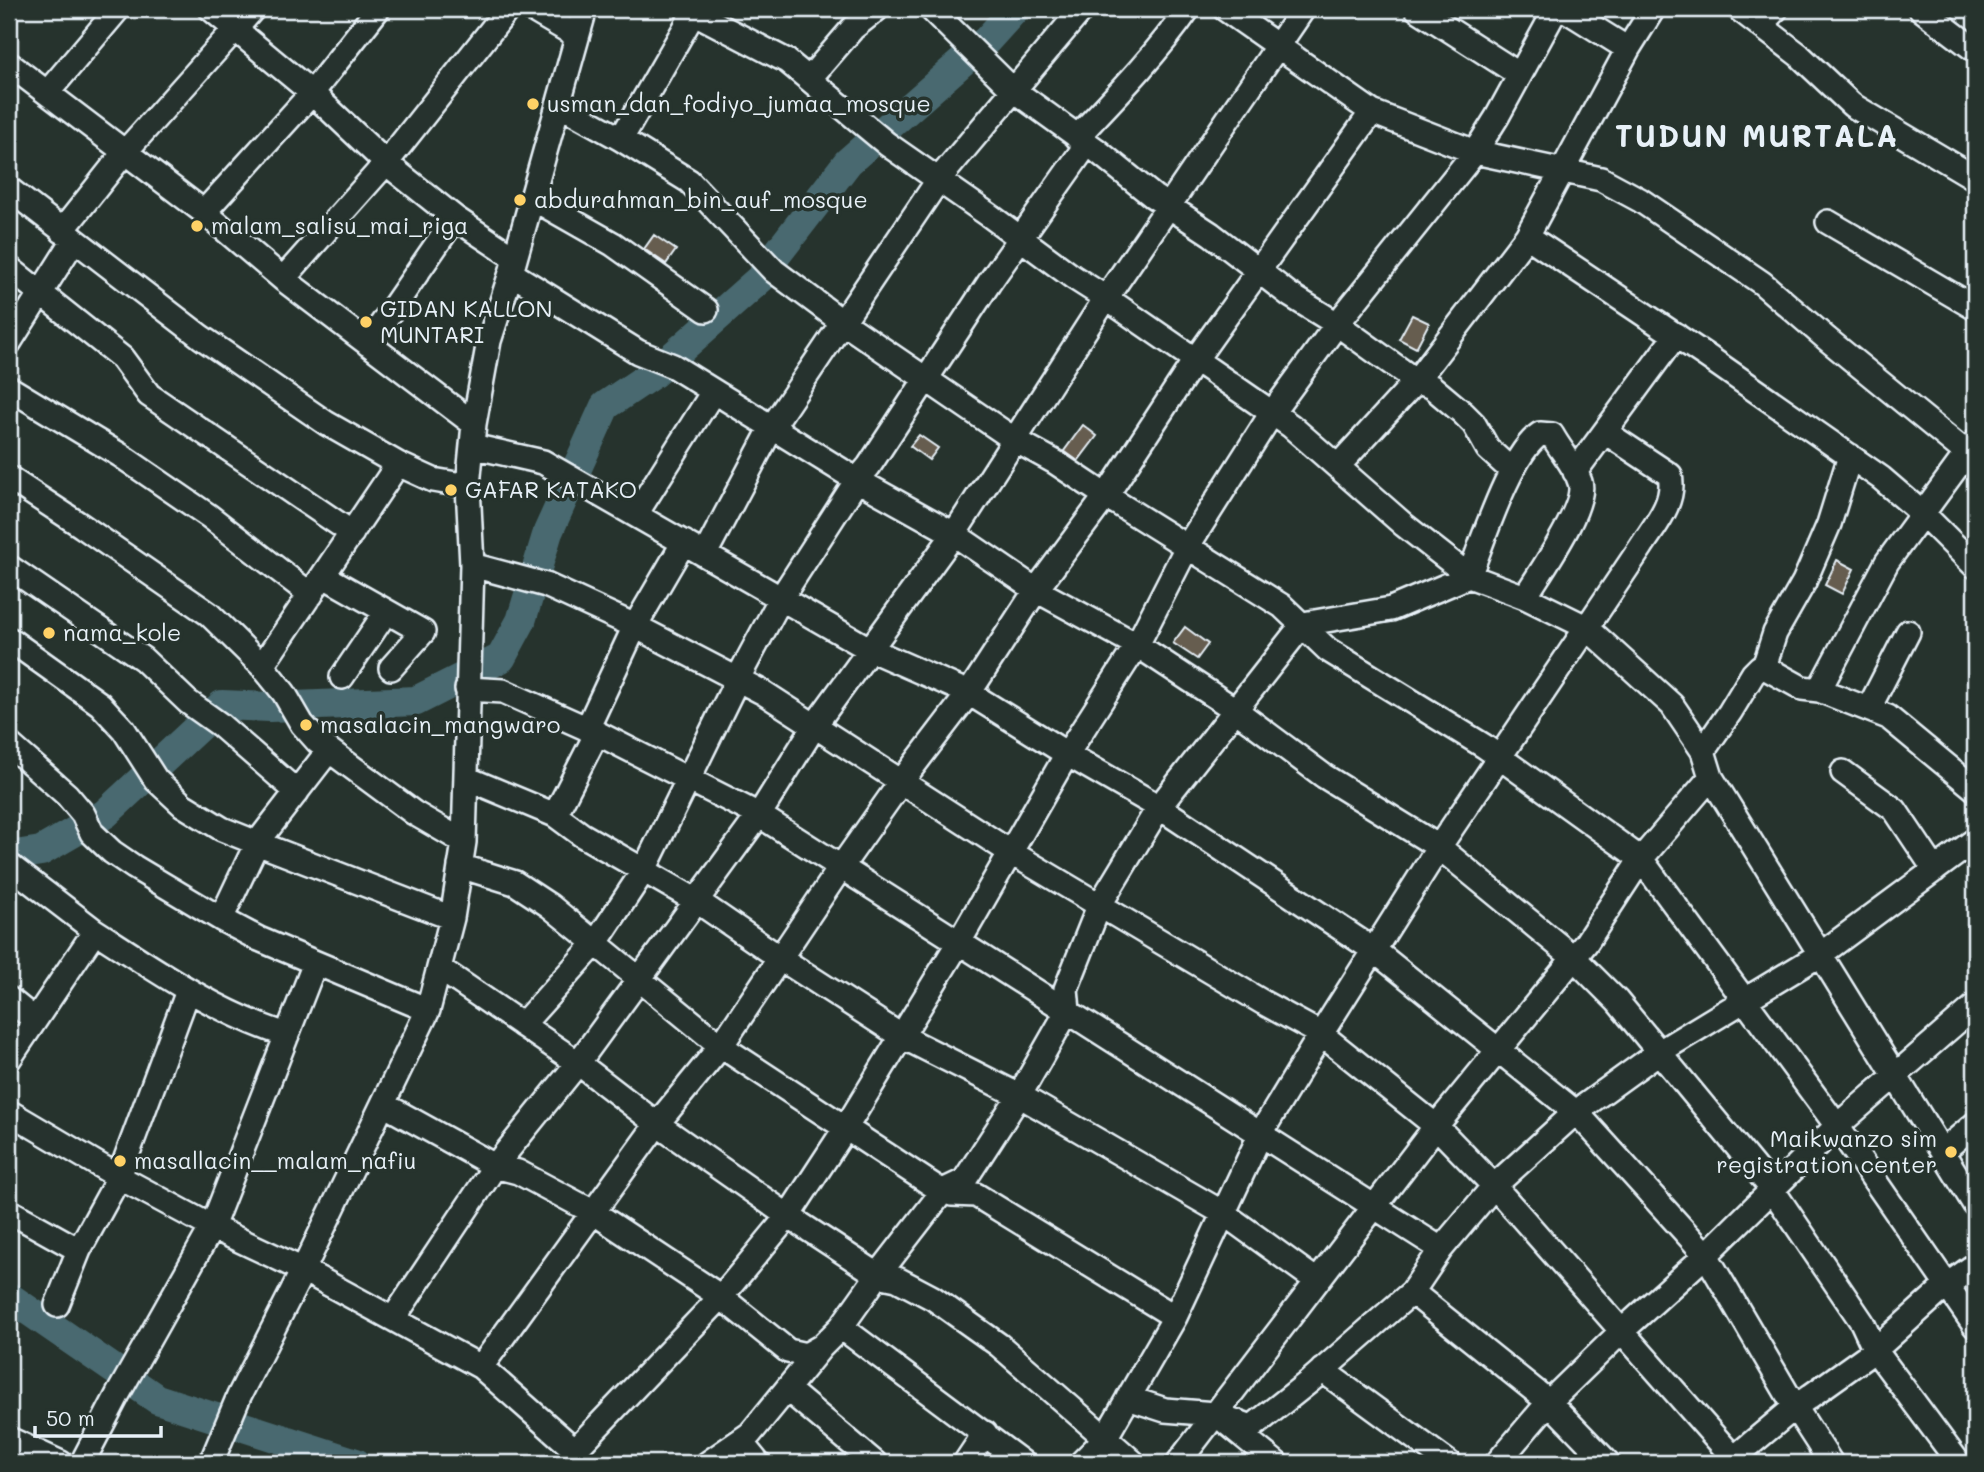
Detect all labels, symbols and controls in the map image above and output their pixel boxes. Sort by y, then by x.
place label: usman_dan_fodiyo_jumaa_mosque [547,88,931,118]
marker: usman_dan_fodiyo_jumaa_mosque [525,96,541,112]
district label: TUDUN MURTALA [1615,115,1899,155]
place label: abdurahman_bin_auf_mosque [534,184,868,214]
marker: abdurahman_bin_auf_mosque [512,192,528,208]
place label: malam_salisu_mai_riga [211,210,468,240]
marker: malam_salisu_mai_riga [189,218,205,234]
place label: GIDAN KALLON MUNTARI [380,293,552,349]
marker: GIDAN KALLON MUNTARI [358,314,374,330]
place label: GAFAR KATAKO [465,474,637,504]
marker: GAFAR KATAKO [443,482,459,498]
place label: nama_kole [63,617,181,647]
marker: nama_kole [41,625,57,641]
place label: masalacin_mangwaro [320,709,560,739]
marker: masalacin_mangwaro [298,717,314,733]
place label: Maikwanzo sim registration center [1716,1123,1937,1179]
marker: Maikwanzo sim registration center [1943,1144,1959,1160]
place label: masallacin__malam_nafiu [134,1145,416,1175]
marker: masallacin__malam_nafiu [112,1153,128,1169]
scale bar [35,1395,161,1439]
text: 50 m [46,1404,95,1431]

